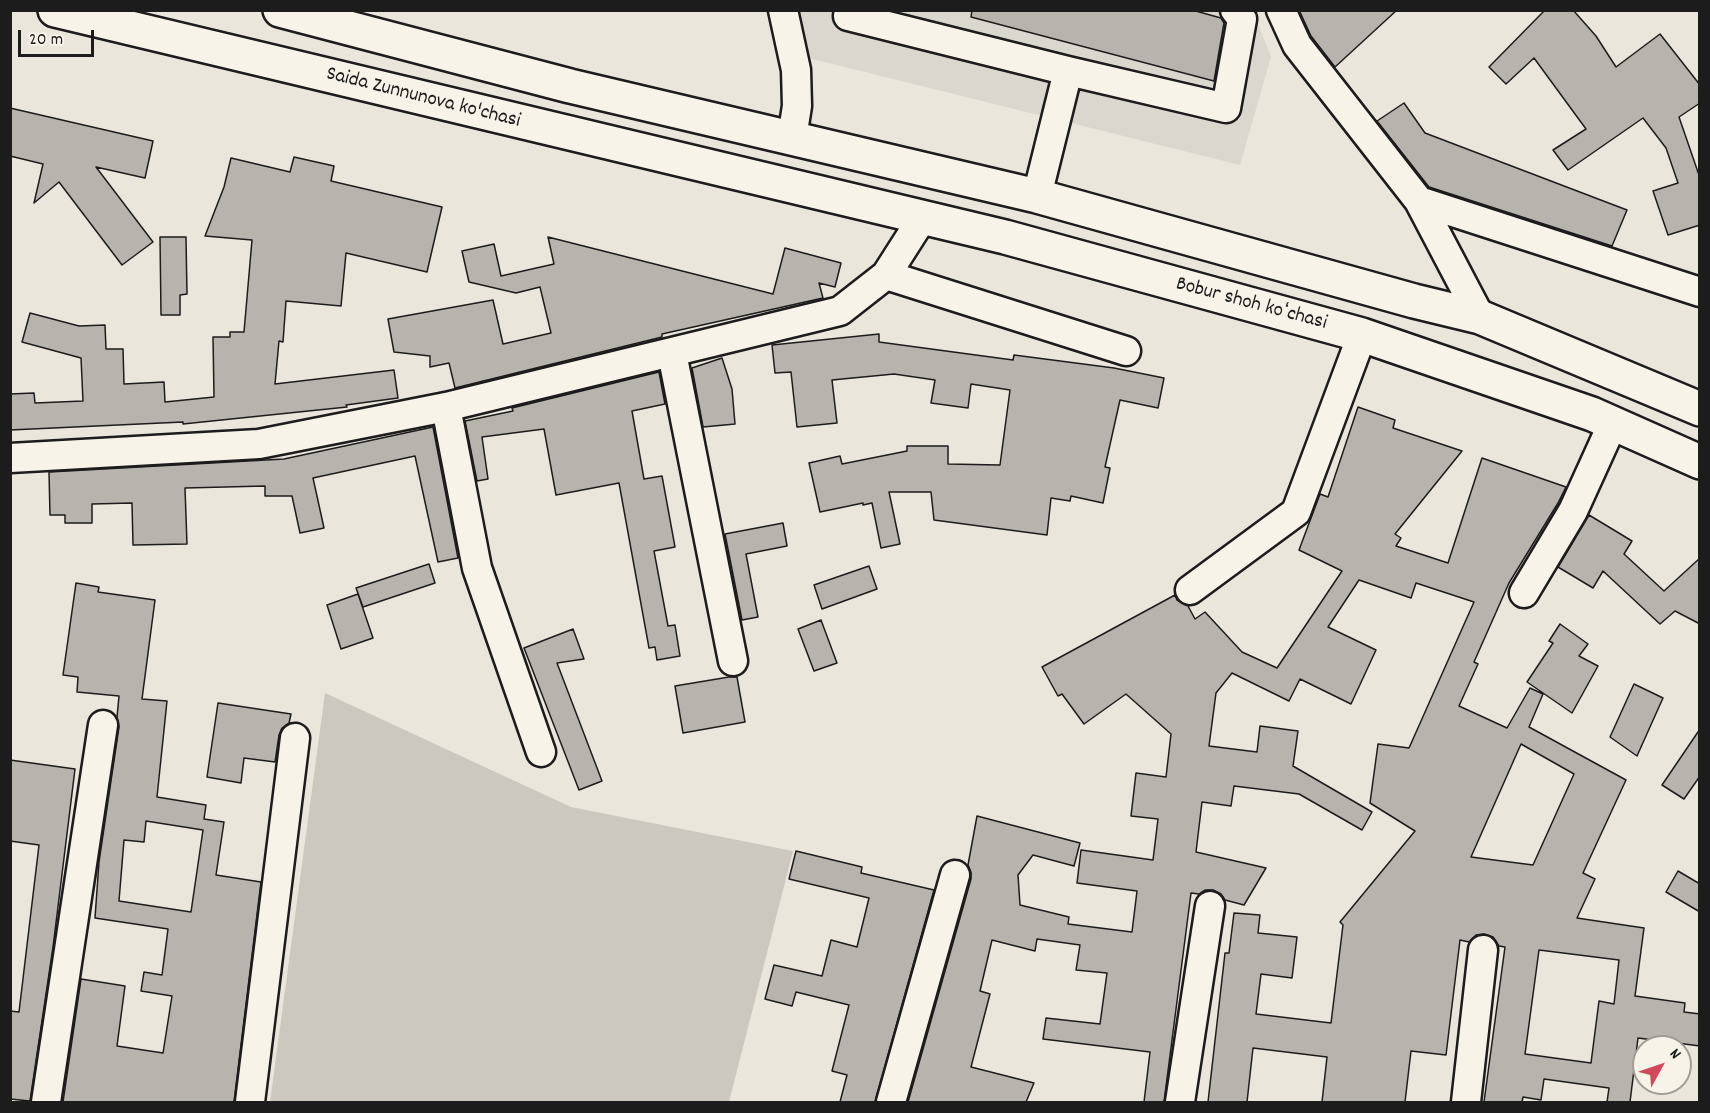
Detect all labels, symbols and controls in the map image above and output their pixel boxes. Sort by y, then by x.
scale bar [21,18,98,56]
text: 20 m [29,28,63,53]
street label: Saida Zunnunova ko'chasi [323,63,523,135]
street label: Bobur shoh koʻchasi [1173,273,1329,337]
north arrow [1632,1035,1692,1095]
text: N [1663,1044,1686,1065]

